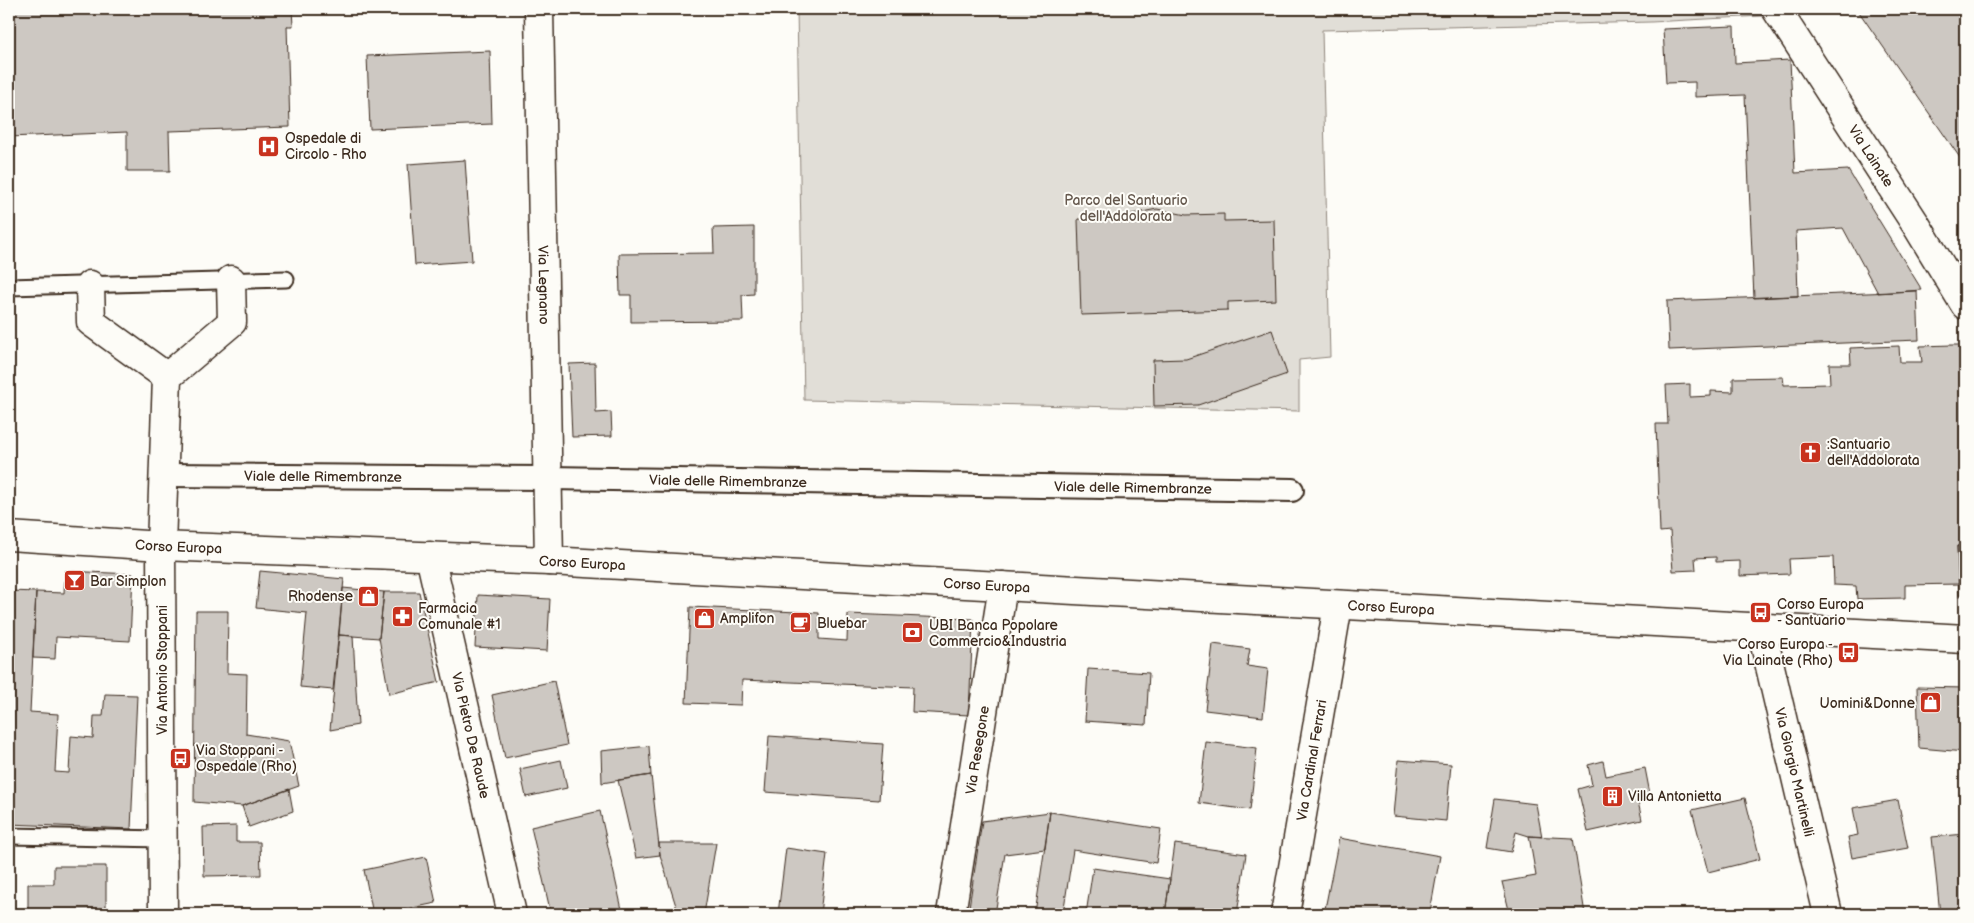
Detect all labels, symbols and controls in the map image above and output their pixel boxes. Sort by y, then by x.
street label: Via Lainate [1845,122,1898,190]
place label: Ospedale di Circolo - Rho [285,130,367,163]
hospital icon: Ospedale di Circolo - Rho [257,134,281,158]
park label: Parco del Santuario dell'Addolorata [1064,192,1188,225]
street label: Via Legnano [535,245,553,325]
place label: :Santuario dell'Addolorata [1827,436,1920,469]
church icon: :Santuario dell'Addolorata [1799,440,1823,464]
street label: Viale delle Rimembranze [244,467,402,485]
street label: Viale delle Rimembranze [649,471,807,491]
street label: Viale delle Rimembranze [1054,478,1212,497]
street label: Corso Europa [135,536,223,557]
street label: Corso Europa [539,552,626,574]
bar icon: Bar Simplon [62,569,86,593]
place label: Bar Simplon [90,573,166,590]
street label: Corso Europa [943,574,1031,596]
shop icon: Rhodense [357,584,381,608]
place label: Rhodense [288,588,353,605]
place label: Corso Europa - Santuario [1777,596,1864,629]
street label: Corso Europa [1347,597,1435,618]
place label: Farmacia Comunale #1 [418,600,501,633]
bus stop icon: Corso Europa - Santuario [1749,600,1773,624]
pharmacy icon: Farmacia Comunale #1 [390,604,414,628]
street label: Via Antonio Stoppani [154,605,171,735]
shop icon: Amplifon [692,606,716,630]
place label: Amplifon [720,610,774,627]
cafe icon: Bluebar [789,611,813,635]
place label: Bluebar [817,615,868,632]
place label: UBI Banca Popolare Commercio&Industria [929,617,1067,650]
bank icon: UBI Banca Popolare Commercio&Industria [901,621,925,645]
place label: Corso Europa - Via Lainate (Rho) [1723,636,1833,669]
bus stop icon: Corso Europa - Via Lainate (Rho) [1837,640,1861,664]
street label: Via Pietro De Raude [448,671,494,800]
shop icon: Uomini&Donne [1919,691,1943,715]
place label: Uomini&Donne [1819,695,1915,712]
street label: Via Cardinal Ferrari [1293,698,1330,822]
street label: Via Resegone [962,705,992,796]
street label: Via Giorgio Martinelli [1771,706,1818,838]
place label: Via Stoppani - Ospedale (Rho) [196,742,297,775]
bus stop icon: Via Stoppani - Ospedale (Rho) [168,746,192,770]
building icon: Villa Antonietta [1600,784,1624,808]
place label: Villa Antonietta [1628,788,1722,805]

